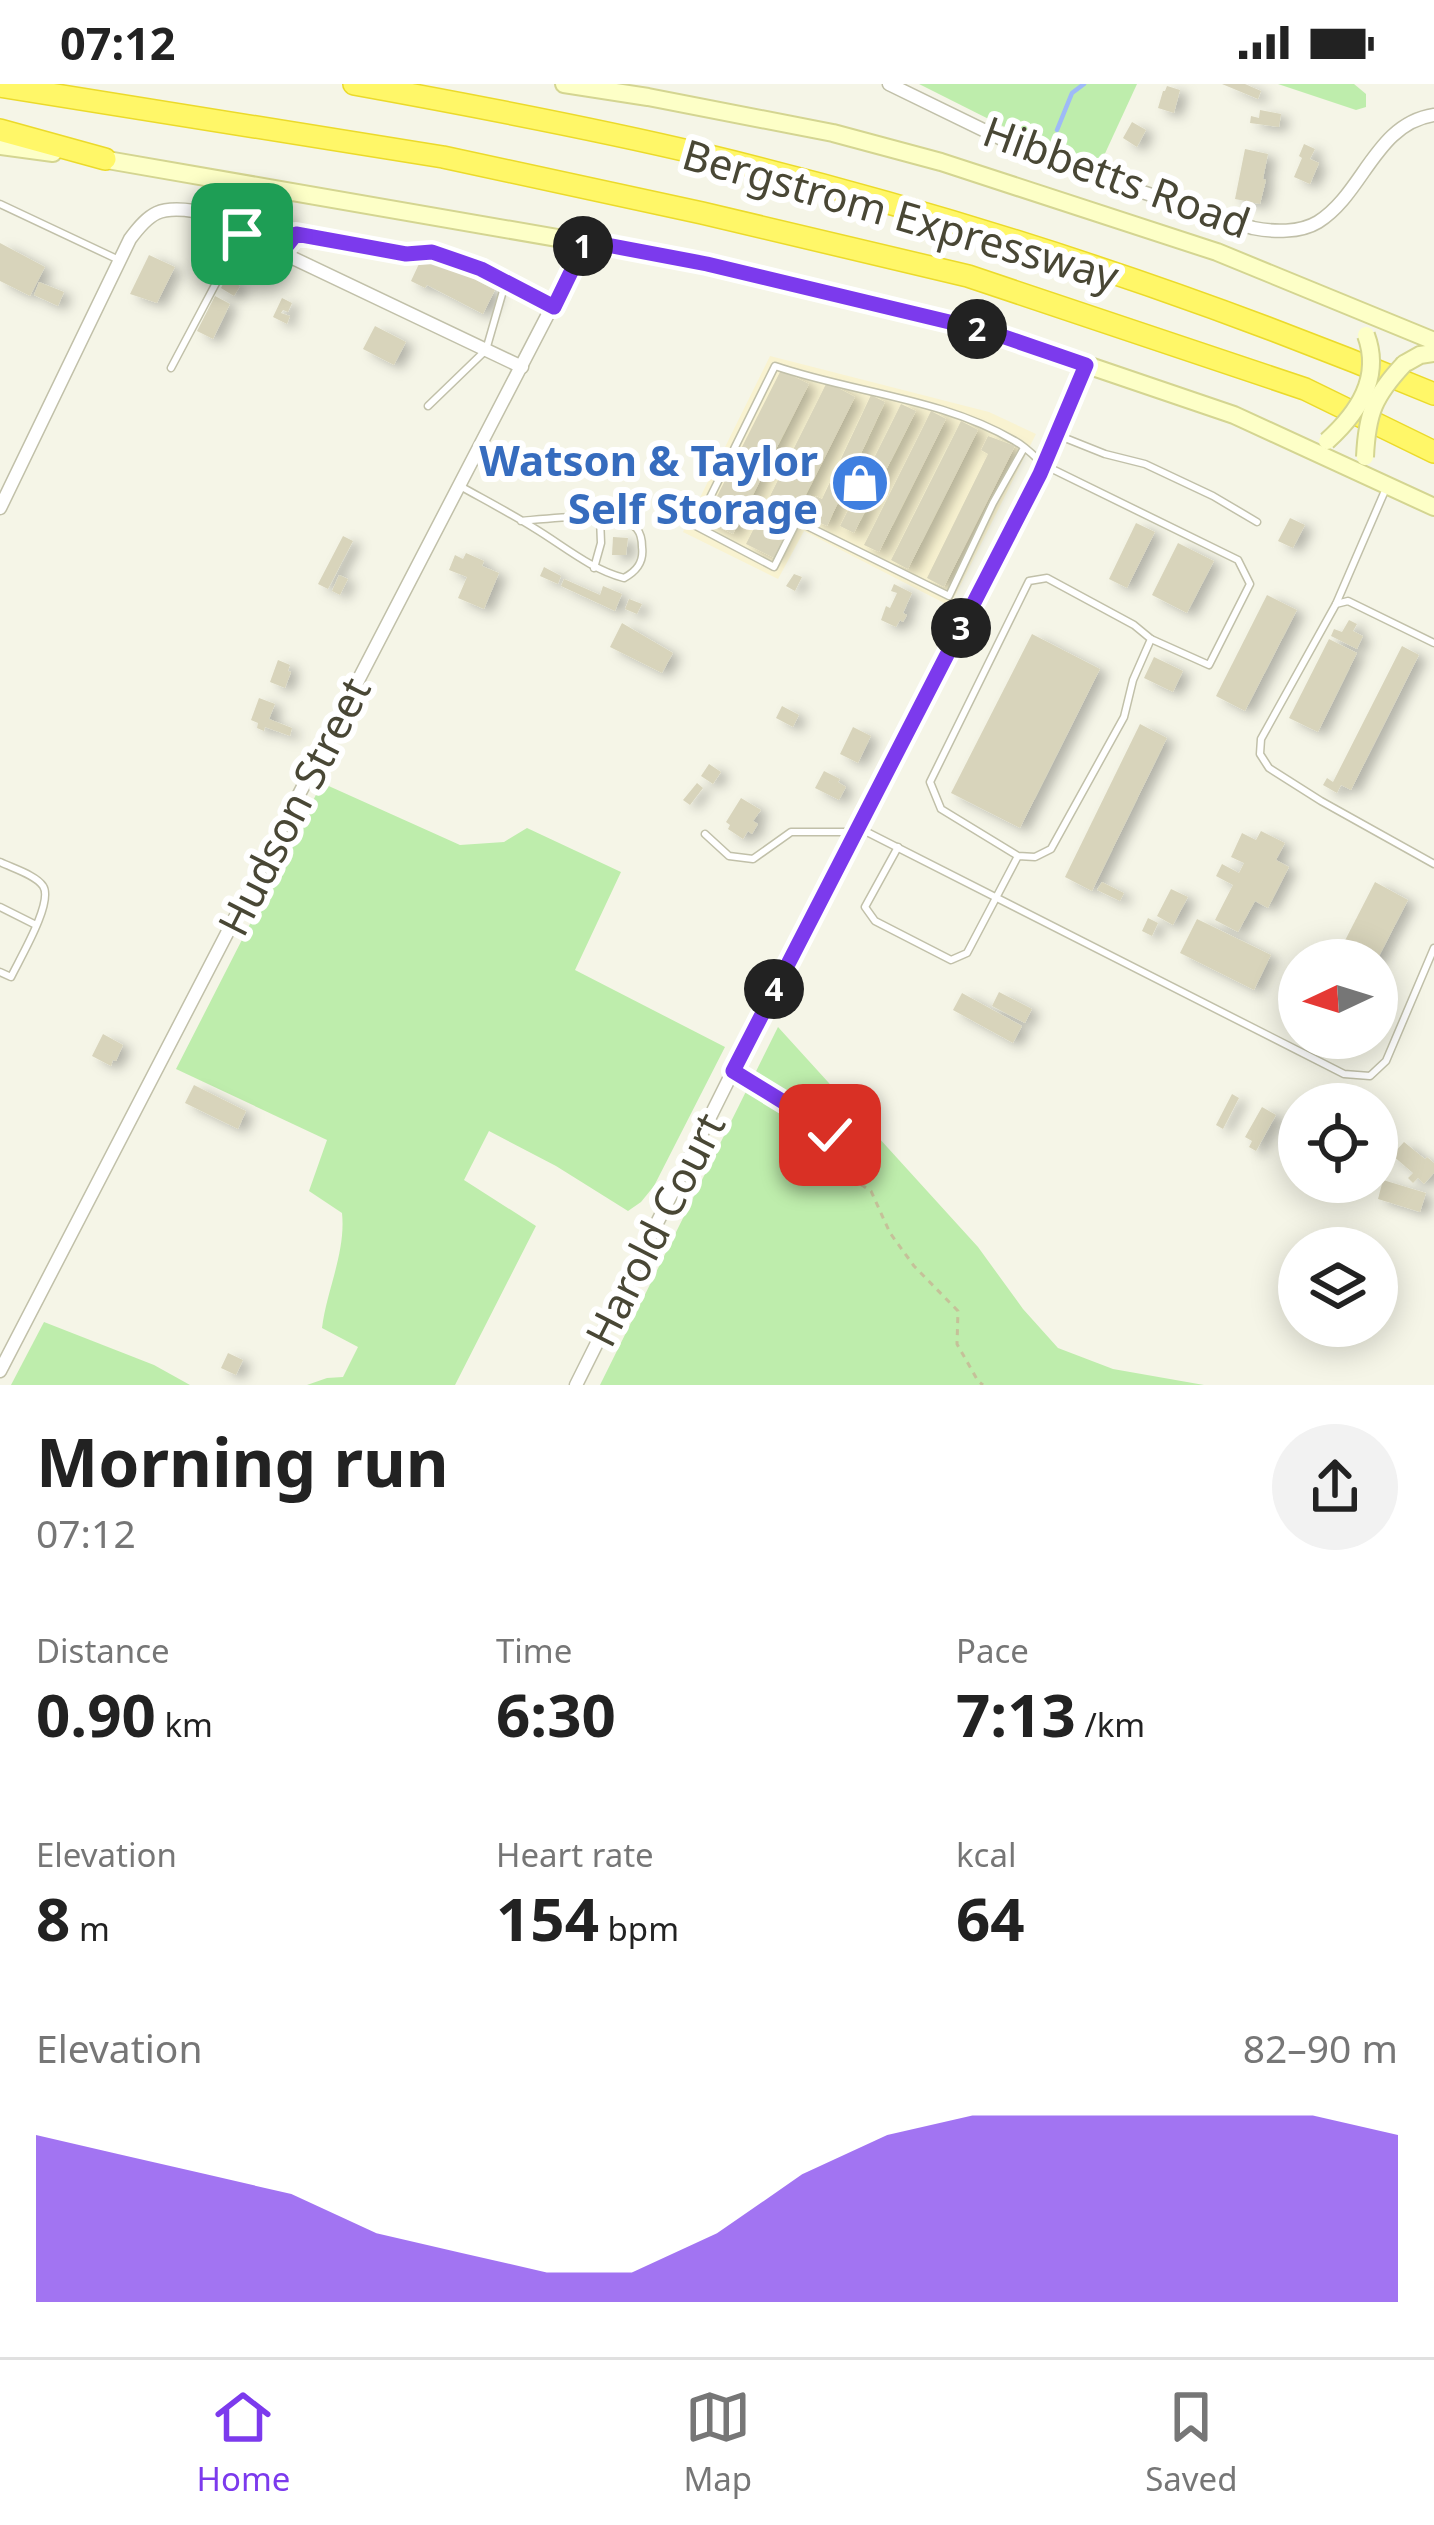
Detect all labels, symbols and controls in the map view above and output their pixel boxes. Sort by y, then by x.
text: 07:12 [60,12,176,73]
street label: Hibbetts Road [976,101,1258,251]
street label: Bergstrom Expressway [676,124,1126,304]
pin [191,183,293,285]
icon: arrive [209,201,275,267]
pin: 1 [553,216,613,276]
text: 1 [574,223,592,268]
pin: 2 [947,299,1007,359]
text: 2 [968,306,986,351]
place label: Watson & Taylor Self Storage [479,431,818,536]
shop icon: Watson & Taylor Self Storage [829,452,891,514]
pin: 3 [931,598,991,658]
text: 3 [952,605,970,650]
street label: Hudson Street [203,667,383,945]
north arrow [1278,939,1398,1059]
map controls [1278,939,1398,1347]
pin: 4 [744,959,804,1019]
text: 4 [765,966,783,1011]
button: locate [1278,1083,1398,1203]
pin [779,1084,881,1186]
icon: check [797,1102,863,1168]
street label: Harold Court [571,1103,737,1355]
button: layers [1278,1227,1398,1347]
text: Morning run [36,1416,449,1506]
button: share [1272,1424,1398,1550]
text: 07:12 [36,1506,136,1559]
text: Distance [36,1628,170,1673]
text: Time [496,1628,572,1673]
text: Pace [956,1628,1029,1673]
text: 0.90 [36,1673,156,1755]
text: 6:30 [496,1673,616,1755]
text: 7:13 [956,1673,1076,1755]
text: km [156,1702,213,1747]
text: /km [1076,1702,1145,1747]
text: Elevation [36,1832,177,1877]
text: Heart rate [496,1832,654,1877]
text: kcal [956,1832,1017,1877]
text: 8 [36,1877,70,1959]
text: 154 [496,1877,599,1959]
text: 64 [956,1877,1025,1959]
text: m [70,1906,110,1951]
text: bpm [599,1906,679,1951]
text: Elevation [36,2021,203,2074]
text: 82–90 m [1243,2021,1398,2074]
tab: Home [197,2384,290,2501]
tab: Map [683,2384,752,2501]
tab: Saved [1145,2384,1237,2501]

